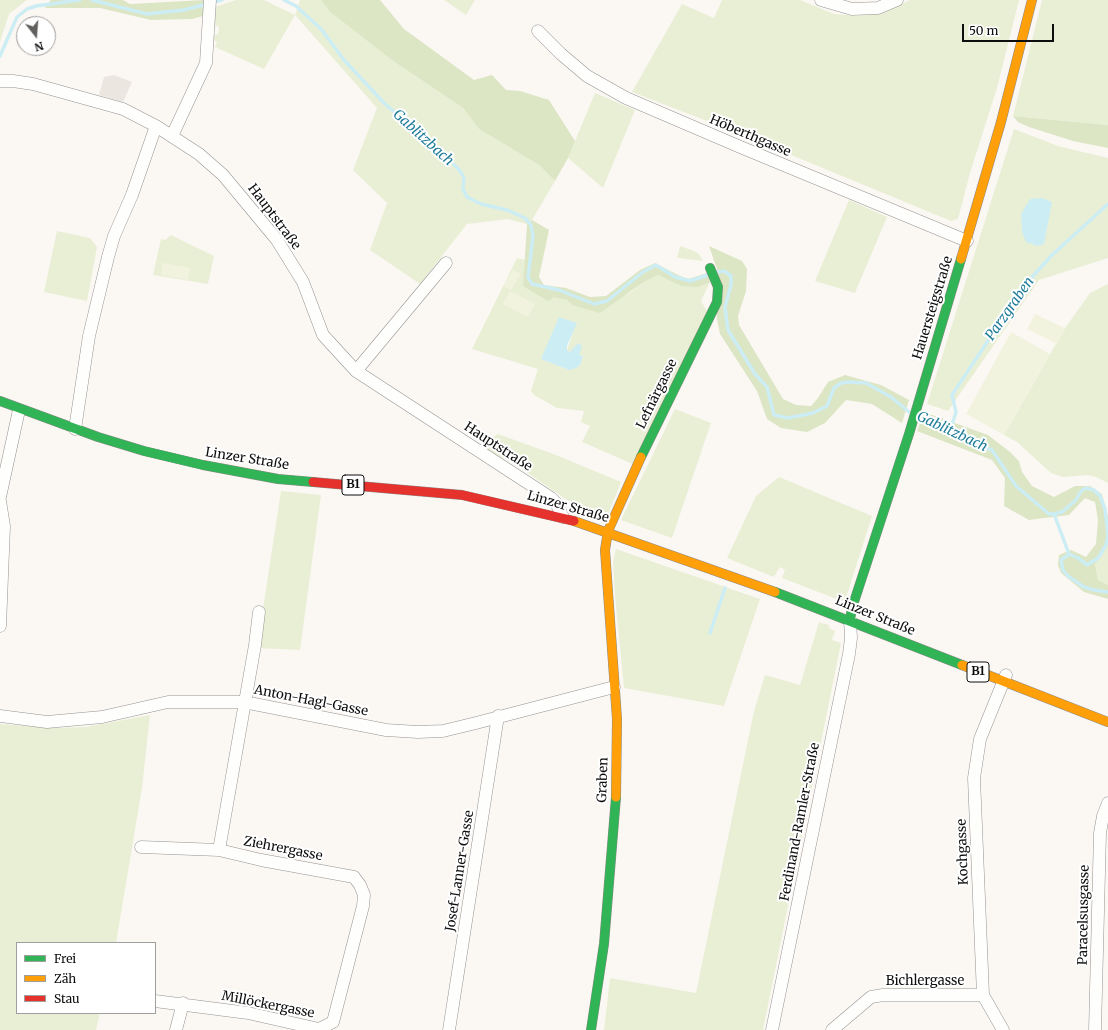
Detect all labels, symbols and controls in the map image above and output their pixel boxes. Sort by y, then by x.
north arrow [16,16,56,56]
scale bar [964,16,1056,42]
text: 50 m [969,23,998,38]
text: N [33,39,45,54]
water label: Gablitzbach [389,106,457,170]
street label: Höberthgasse [707,112,793,160]
street label: Hauptstraße [244,181,304,253]
street label: Hauersteigstraße [910,254,956,362]
water label: Parzgraben [982,274,1038,344]
street label: Lefnärgasse [633,357,681,431]
water label: Gablitzbach [914,408,990,456]
street label: Hauptstraße [461,419,535,475]
street label: Linzer Straße [204,445,290,473]
road number: B1 [342,475,364,495]
street label: Linzer Straße [525,488,611,526]
street label: Linzer Straße [833,593,917,639]
road number: B1 [967,662,989,682]
street label: Anton-Hagl-Gasse [253,682,369,720]
street label: Ferdinand-Ramler-Straße [777,741,823,903]
street label: Graben [594,757,612,803]
street label: Josef-Lanner-Gasse [443,809,477,933]
street label: Kochgasse [954,819,972,885]
street label: Ziehrergasse [242,834,324,864]
street label: Paracelsusgasse [1075,865,1093,965]
legend [16,942,156,1014]
text: Frei [54,951,76,966]
text: Zäh [54,971,76,986]
street label: Bichlergasse [886,973,964,989]
street label: Millöckergasse [220,988,316,1022]
text: Stau [54,991,80,1006]

